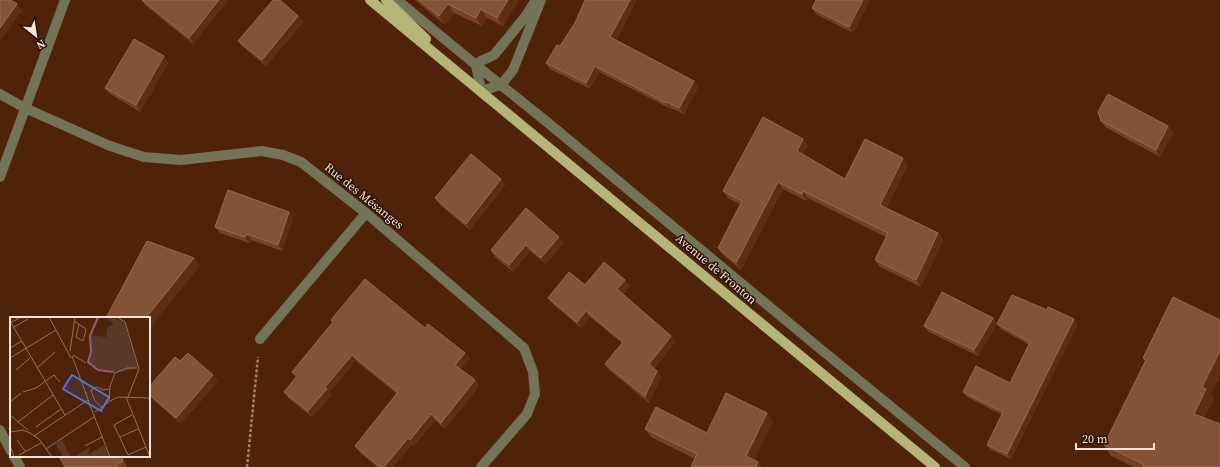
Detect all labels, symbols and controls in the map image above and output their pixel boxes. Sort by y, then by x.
north arrow [16,16,56,56]
text: N [34,36,48,53]
street label: Rue des Mésanges [321,159,407,233]
street label: Avenue de Fronton [672,230,760,308]
inset map [10,317,150,457]
scale bar [1076,425,1154,451]
text: 20 m [1082,431,1108,447]

